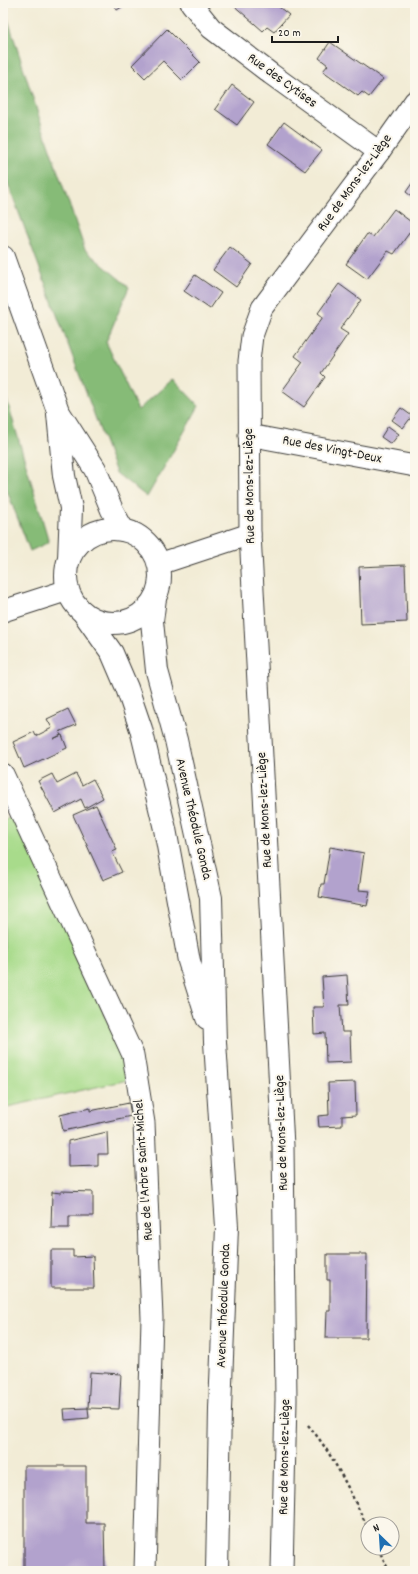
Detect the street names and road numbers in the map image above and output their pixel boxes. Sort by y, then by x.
street label: Rue des Cytises [243,49,321,113]
street label: Rue de Mons-lez-Liège [313,130,397,236]
street label: Rue de Mons-lez-Liège [239,428,261,544]
street label: Rue des Vingt-Deux [281,431,383,469]
street label: Rue de Mons-lez-Liège [252,752,278,868]
street label: Avenue Théodule Gonda [169,756,217,882]
street label: Rue de Mons-lez-Liège [270,1075,294,1191]
street label: Rue de l'Arbre Saint-Michel [129,1098,159,1241]
street label: Avenue Théodule Gonda [212,1243,236,1368]
street label: Rue de Mons-lez-Liège [274,1399,296,1515]

